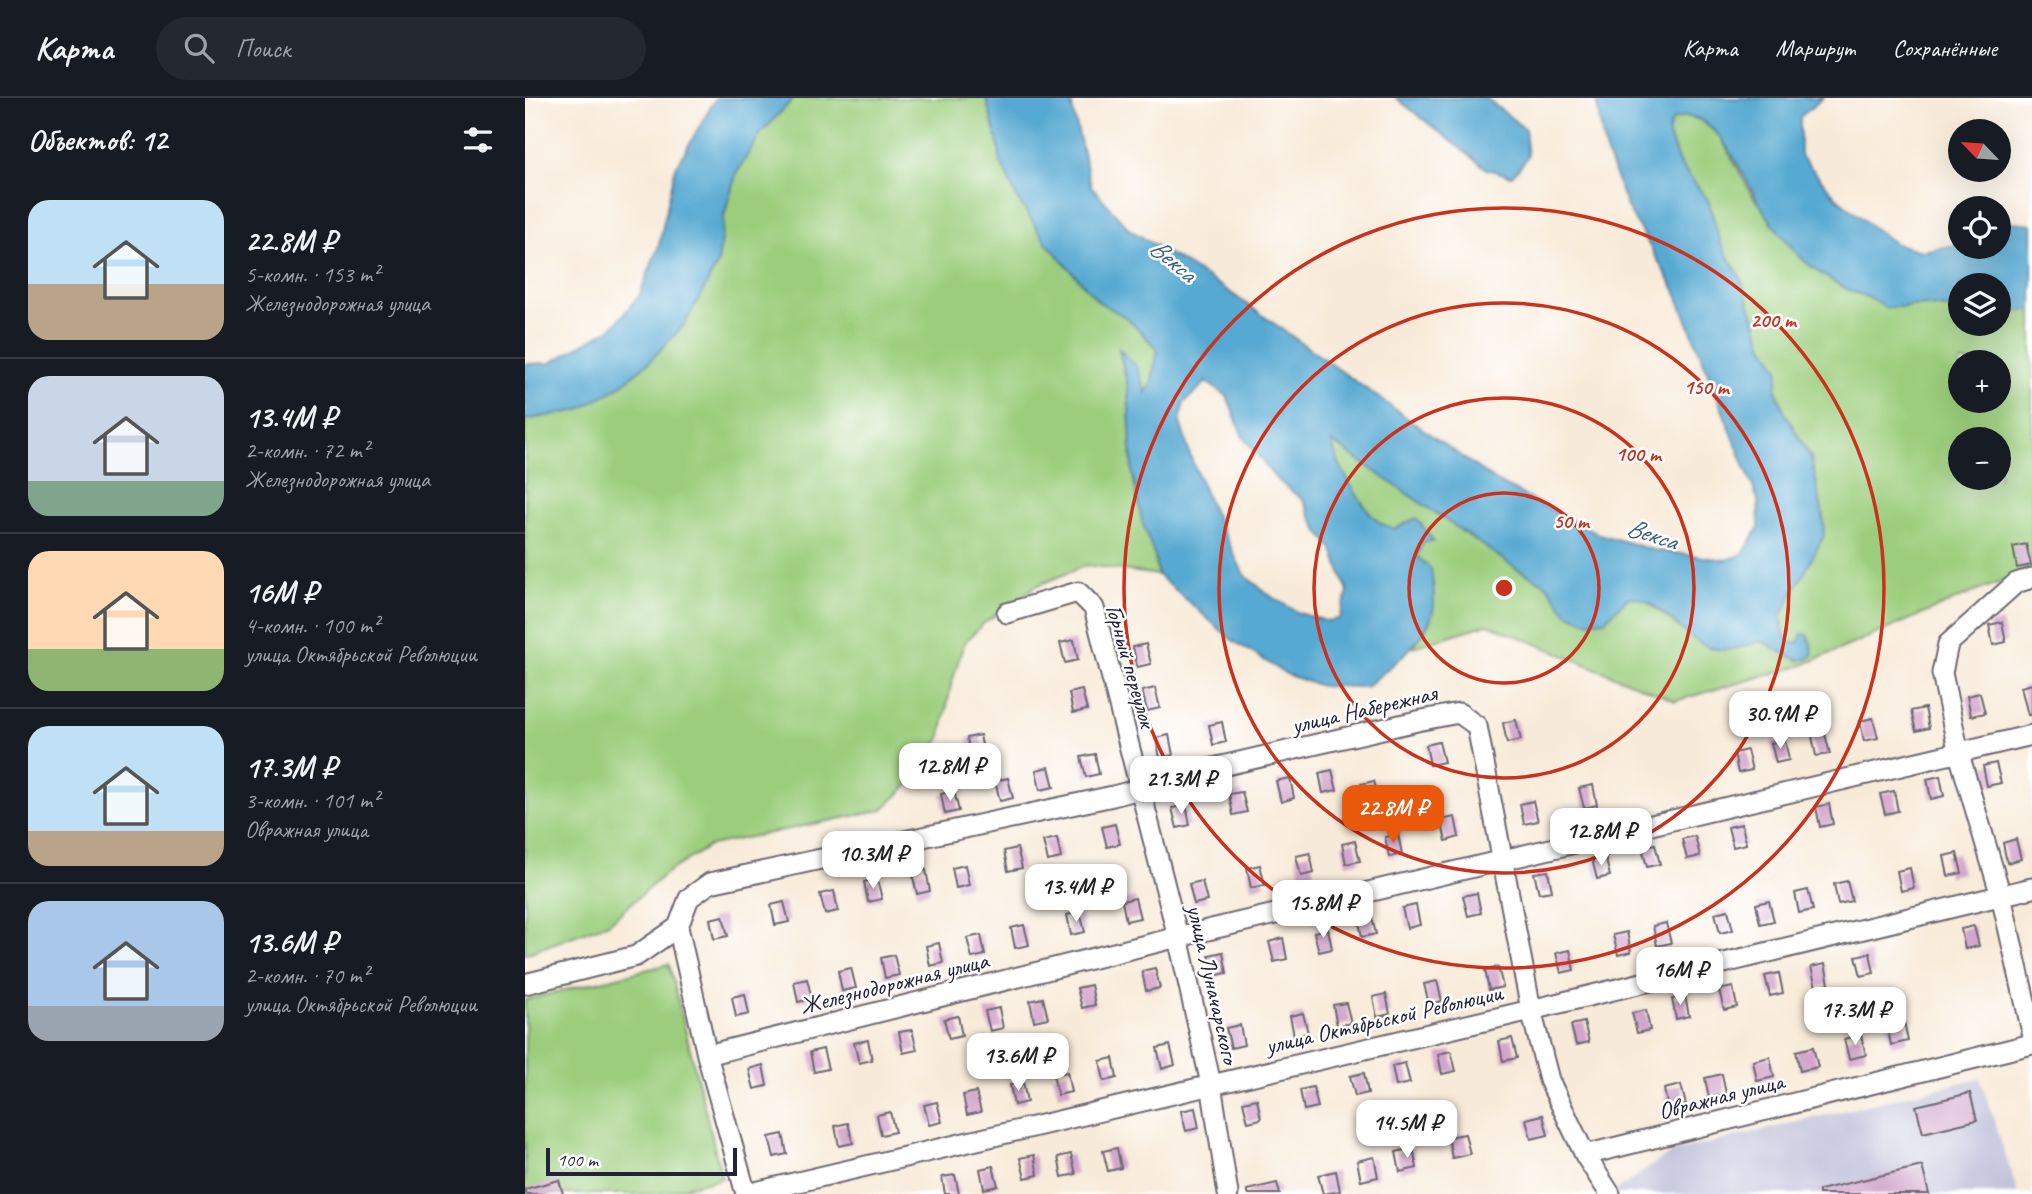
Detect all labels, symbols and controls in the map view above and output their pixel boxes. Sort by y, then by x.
search box [156,17,646,80]
text: Карта [35,27,114,69]
icon: search [180,29,218,67]
text: Поиск [236,32,290,65]
text: Карта [1683,33,1738,63]
text: Маршрут [1776,33,1855,63]
text: Сохранённые [1893,33,1997,63]
north arrow [1948,119,2011,182]
map controls [1948,119,2011,490]
text: Объектов: 12 [28,121,167,159]
icon: filters [459,121,497,159]
button: locate [1948,196,2011,259]
text: 22.8M ₽ [245,222,336,260]
icon: home [84,228,168,312]
water label: Векса [1143,231,1205,291]
text: 5-комн. · 153 m² [245,260,379,289]
button: layers [1948,273,2011,336]
text: Железнодорожная улица [245,289,430,318]
text: 200 m [1750,307,1798,333]
button: + [1948,350,2011,413]
text: 150 m [1683,374,1731,400]
text: 13.4M ₽ [245,398,336,436]
icon: home [84,404,168,488]
button: − [1948,427,2011,490]
text: 2-комн. · 72 m² [245,436,369,465]
text: 100 m [1615,441,1663,467]
text: Железнодорожная улица [245,465,430,494]
text: 50 m [1553,508,1591,534]
water label: Векса [1623,510,1684,558]
text: 16M ₽ [245,573,317,611]
centre of rings [1492,576,1516,600]
icon: home [84,579,168,663]
street label: Горный переулок [1099,601,1163,733]
text: 4-комн. · 100 m² [245,611,379,640]
text: улица Октябрьской Революции [245,640,477,669]
street label: улица Набережная [1287,677,1441,741]
pin: 30.9M ₽ [1715,692,1845,751]
text: 30.9M ₽ [1745,699,1815,728]
pin: 12.8M ₽ [885,744,1015,803]
text: 17.3M ₽ [245,748,336,786]
text: 12.8M ₽ [915,751,985,780]
icon: home [84,754,168,838]
pin: 21.3M ₽ [1116,756,1246,816]
text: 21.3M ₽ [1146,764,1216,793]
text: 3-комн. · 101 m² [245,786,379,815]
pin: 22.8M ₽ [1328,786,1458,845]
text: 22.8M ₽ [1358,793,1428,822]
pin: 12.8M ₽ [1536,808,1666,868]
text: Овражная улица [245,815,368,844]
text: 12.8M ₽ [1566,816,1636,845]
pin: 10.3M ₽ [808,832,938,891]
text: 10.3M ₽ [838,839,908,868]
pin: 13.4M ₽ [1011,864,1141,924]
text: 13.4M ₽ [1041,872,1111,901]
pin: 15.8M ₽ [1258,880,1388,940]
text: 15.8M ₽ [1288,888,1358,917]
street label: улица Луначарского [1180,900,1246,1069]
text: 13.6M ₽ [245,923,337,961]
icon: home [84,929,168,1013]
street label: Железнодорожная улица [797,945,993,1021]
pin: 16M ₽ [1631,948,1729,1007]
text: 16M ₽ [1652,955,1708,984]
text: 2-комн. · 70 m² [245,961,369,990]
street label: улица Октябрьской Революции [1261,977,1507,1061]
pin: 17.3M ₽ [1790,988,1920,1047]
text: улица Октябрьской Революции [245,990,477,1019]
text: 17.3M ₽ [1820,995,1890,1024]
pin: 13.6M ₽ [953,1034,1083,1093]
text: 13.6M ₽ [983,1041,1053,1070]
street label: Овражная улица [1655,1065,1789,1126]
pin: 14.5M ₽ [1342,1100,1472,1160]
text: 14.5M ₽ [1372,1108,1442,1137]
scale bar [546,1145,737,1177]
text: 100 m [557,1148,598,1172]

